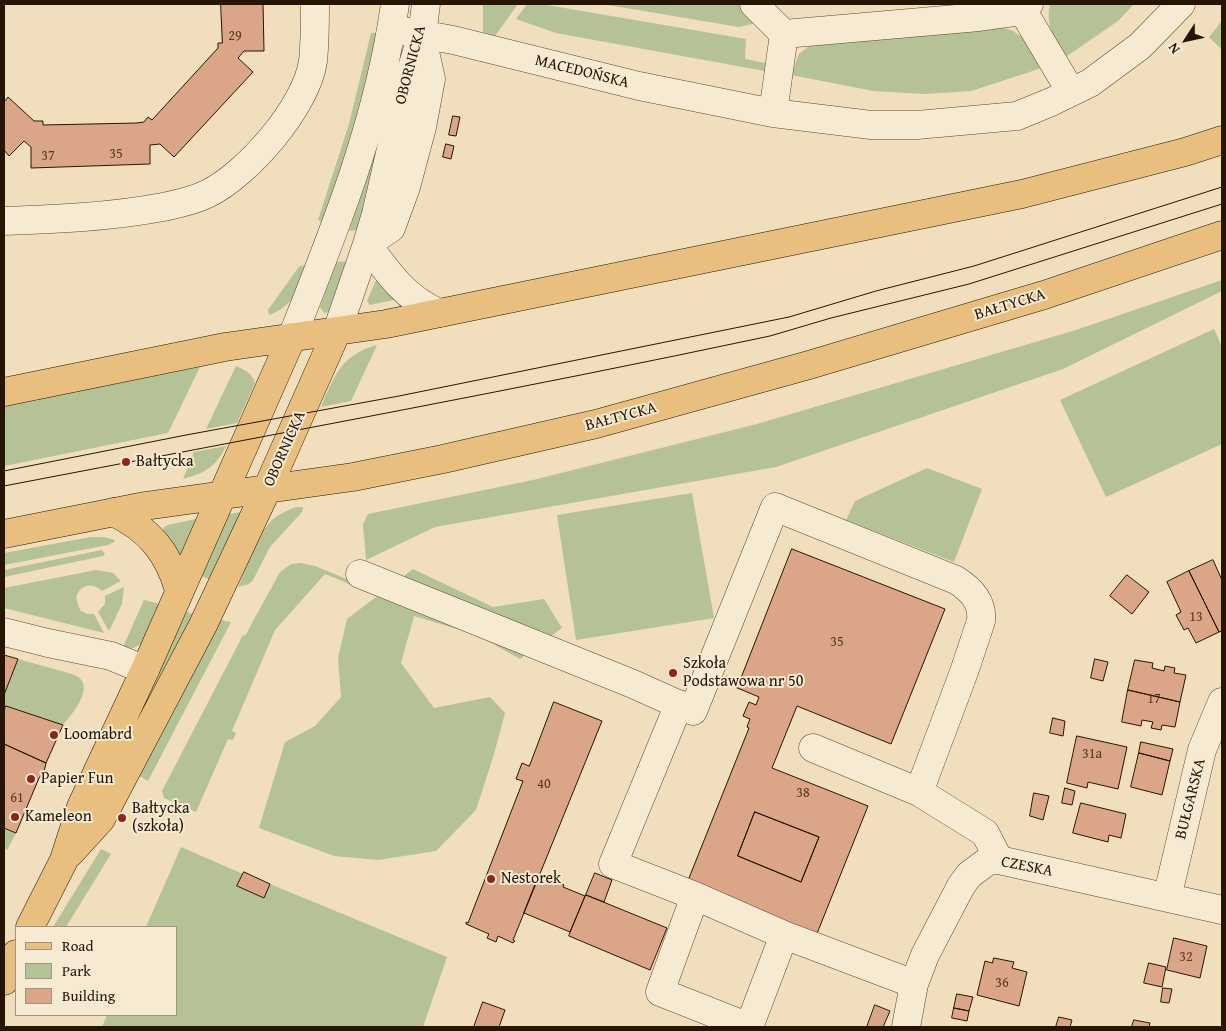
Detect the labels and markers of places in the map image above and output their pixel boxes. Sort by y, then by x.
place label: Bałtycka [136,452,193,472]
marker: Bałtycka [120,456,132,468]
place label: Szkoła Podstawowa nr 50 [683,654,803,692]
marker: Szkoła Podstawowa nr 50 [667,667,679,679]
place label: Loomabrd [64,725,132,745]
marker: Loomabrd [48,729,60,741]
place label: Papier Fun [41,769,113,789]
marker: Papier Fun [25,773,37,785]
place label: Bałtycka (szkoła) [132,799,189,837]
place label: Kameleon [25,807,92,827]
marker: Kameleon [9,811,21,823]
marker: Bałtycka (szkoła) [116,812,128,824]
place label: Nestorek [501,869,561,889]
marker: Nestorek [485,873,497,885]

